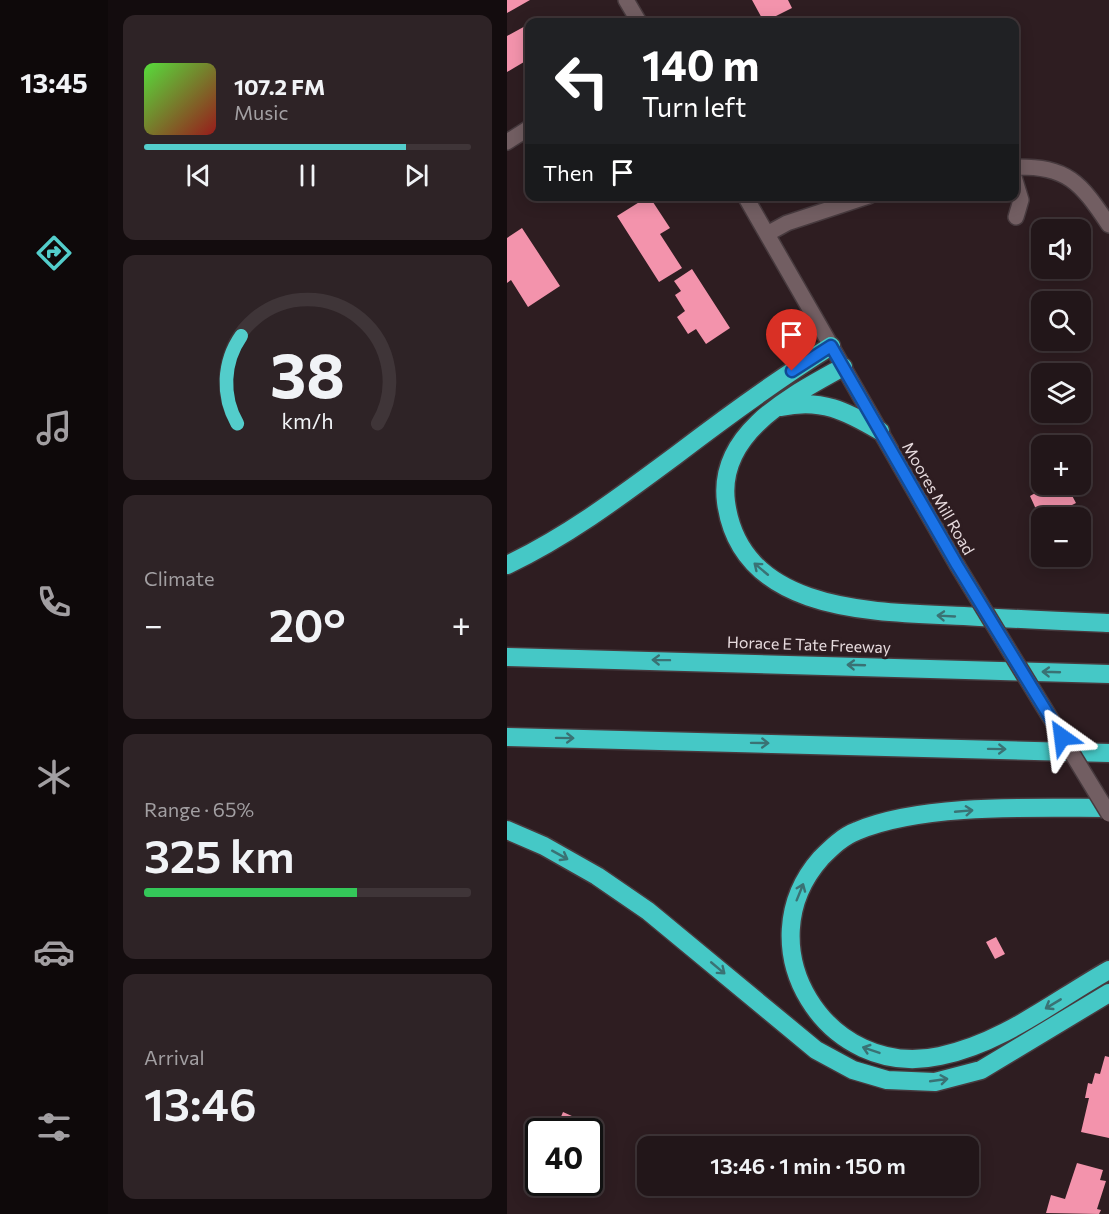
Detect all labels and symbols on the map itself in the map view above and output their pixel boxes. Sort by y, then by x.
pin [766,309,817,371]
street label: Moores Mill Road [899,438,979,558]
one-way arrow [754,562,769,576]
one-way arrow [936,610,956,621]
street label: Horace E Tate Freeway [727,632,891,656]
one-way arrow [651,654,671,666]
one-way arrow [846,659,866,671]
one-way arrow [1041,666,1061,678]
position arrow [1030,705,1094,769]
one-way arrow [555,732,575,744]
one-way arrow [750,737,770,749]
one-way arrow [987,743,1007,755]
one-way arrow [953,806,973,817]
one-way arrow [551,849,568,861]
one-way arrow [795,884,806,902]
one-way arrow [709,962,725,975]
one-way arrow [1045,998,1062,1010]
one-way arrow [862,1043,881,1054]
one-way arrow [929,1075,949,1086]
speed limit sign: 40 [525,1118,603,1196]

